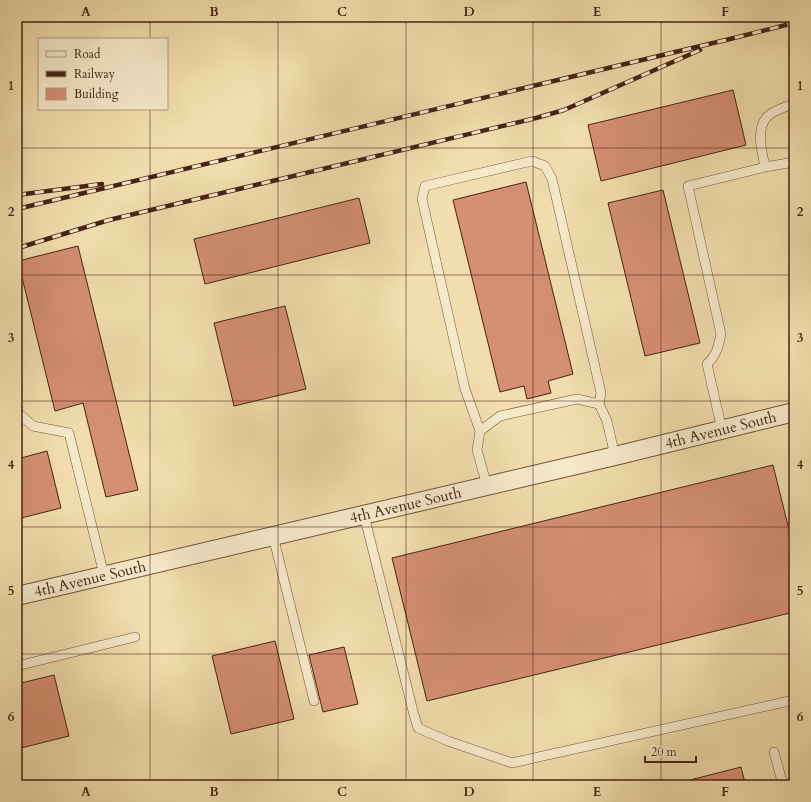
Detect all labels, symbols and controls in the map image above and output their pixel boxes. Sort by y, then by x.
text: A [81,3,91,21]
text: B [209,3,219,21]
text: C [337,3,347,21]
text: D [463,3,475,21]
text: E [593,3,601,21]
text: F [721,3,729,21]
legend [38,38,168,110]
text: Road [74,46,101,62]
text: Railway [74,66,116,82]
text: 1 [8,77,14,95]
text: 1 [797,77,803,95]
text: Building [74,86,119,102]
text: 2 [8,203,15,221]
text: 2 [797,203,804,221]
text: 3 [8,329,15,347]
text: 3 [797,329,804,347]
street label: 4th Avenue South [663,406,779,453]
text: 4 [8,456,15,474]
text: 4 [797,456,804,474]
street label: 4th Avenue South [348,482,464,528]
street label: 4th Avenue South [32,556,149,602]
text: 5 [8,582,14,600]
text: 5 [797,582,803,600]
text: 6 [8,708,15,726]
text: 6 [797,708,804,726]
scale bar [645,738,696,764]
text: 20 m [651,744,678,760]
text: A [81,783,91,801]
text: B [209,783,219,801]
text: C [337,783,347,801]
text: D [463,783,475,801]
text: E [593,783,601,801]
text: F [721,783,729,801]

